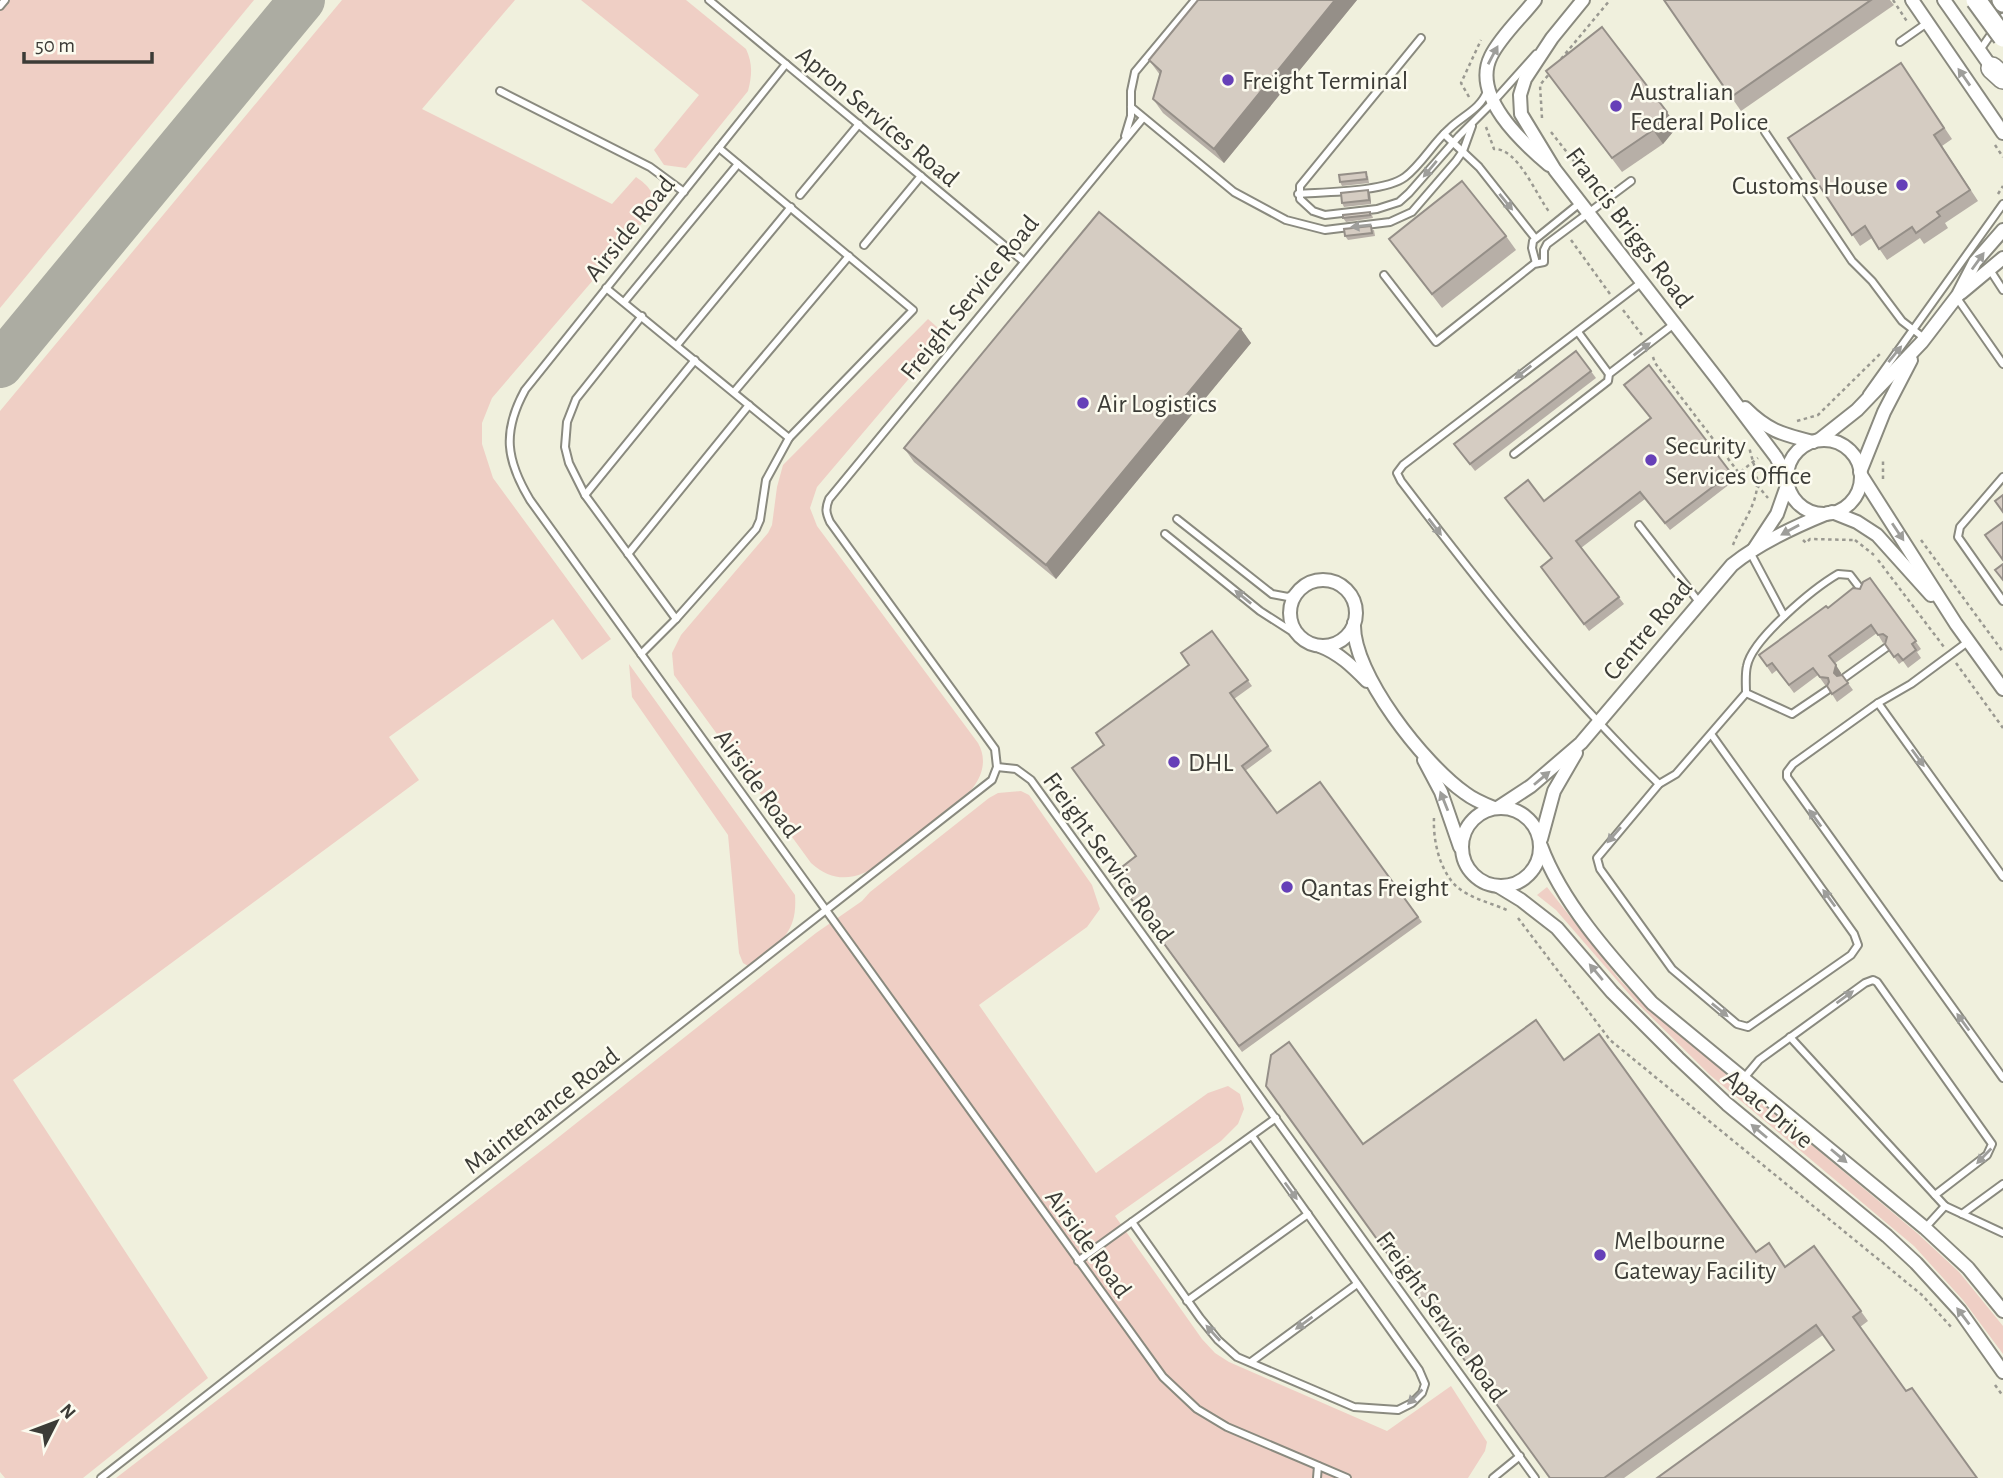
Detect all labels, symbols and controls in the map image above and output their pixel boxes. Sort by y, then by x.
scale bar [24,21,152,65]
text: 50 m [35,35,75,56]
street label: Apron Services Road [791,41,964,192]
one-way arrow [1488,45,1499,65]
one-way arrow [1958,67,1971,86]
place label: Freight Terminal [1242,68,1408,94]
marker: Freight Terminal [1220,72,1236,88]
place label: Australian Federal Police [1630,79,1769,135]
marker: Australian Federal Police [1608,98,1624,114]
street label: Francis Briggs Road [1561,143,1698,313]
one-way arrow [1423,161,1438,178]
street label: Airside Road [580,171,680,286]
place label: Customs House [1732,173,1888,199]
marker: Customs House [1894,177,1910,193]
one-way arrow [1499,192,1514,210]
street label: Freight Service Road [896,210,1044,385]
one-way arrow [1350,221,1372,232]
one-way arrow [1971,252,1985,270]
one-way arrow [1633,343,1651,357]
one-way arrow [1887,346,1902,363]
one-way arrow [1514,365,1532,380]
place label: Air Logistics [1097,391,1217,417]
marker: Air Logistics [1075,395,1091,411]
place label: Security Services Office [1665,433,1811,489]
marker: Security Services Office [1643,452,1659,468]
one-way arrow [1428,517,1443,535]
one-way arrow [1891,523,1905,541]
one-way arrow [1781,524,1800,536]
street label: Centre Road [1598,574,1697,685]
one-way arrow [1235,590,1252,605]
street label: Airside Road [709,725,805,843]
one-way arrow [1911,749,1925,768]
place label: DHL [1188,750,1234,776]
marker: DHL [1166,754,1182,770]
street label: Freight Service Road [1038,768,1179,948]
one-way arrow [1533,771,1550,786]
one-way arrow [1438,790,1449,811]
one-way arrow [1808,809,1822,827]
one-way arrow [1606,826,1622,844]
place label: Qantas Freight [1301,875,1448,901]
marker: Qantas Freight [1279,879,1295,895]
one-way arrow [1822,889,1836,907]
one-way arrow [1589,964,1604,981]
one-way arrow [1836,990,1854,1004]
one-way arrow [1711,1003,1729,1018]
one-way arrow [1956,1013,1970,1032]
street label: Maintenance Road [459,1043,624,1179]
street label: Apac Drive [1719,1064,1818,1153]
one-way arrow [1751,1123,1769,1138]
one-way arrow [1975,1147,1992,1164]
one-way arrow [1830,1149,1848,1164]
one-way arrow [1284,1182,1298,1200]
street label: Airside Road [1040,1185,1136,1303]
street label: Freight Service Road [1371,1227,1512,1407]
place label: Melbourne Gateway Facility [1614,1228,1776,1284]
marker: Melbourne Gateway Facility [1592,1247,1608,1263]
one-way arrow [1956,1307,1970,1325]
one-way arrow [1295,1316,1313,1330]
one-way arrow [1205,1324,1221,1342]
north arrow [21,1387,91,1457]
one-way arrow [1407,1389,1424,1406]
text: N [56,1400,79,1423]

